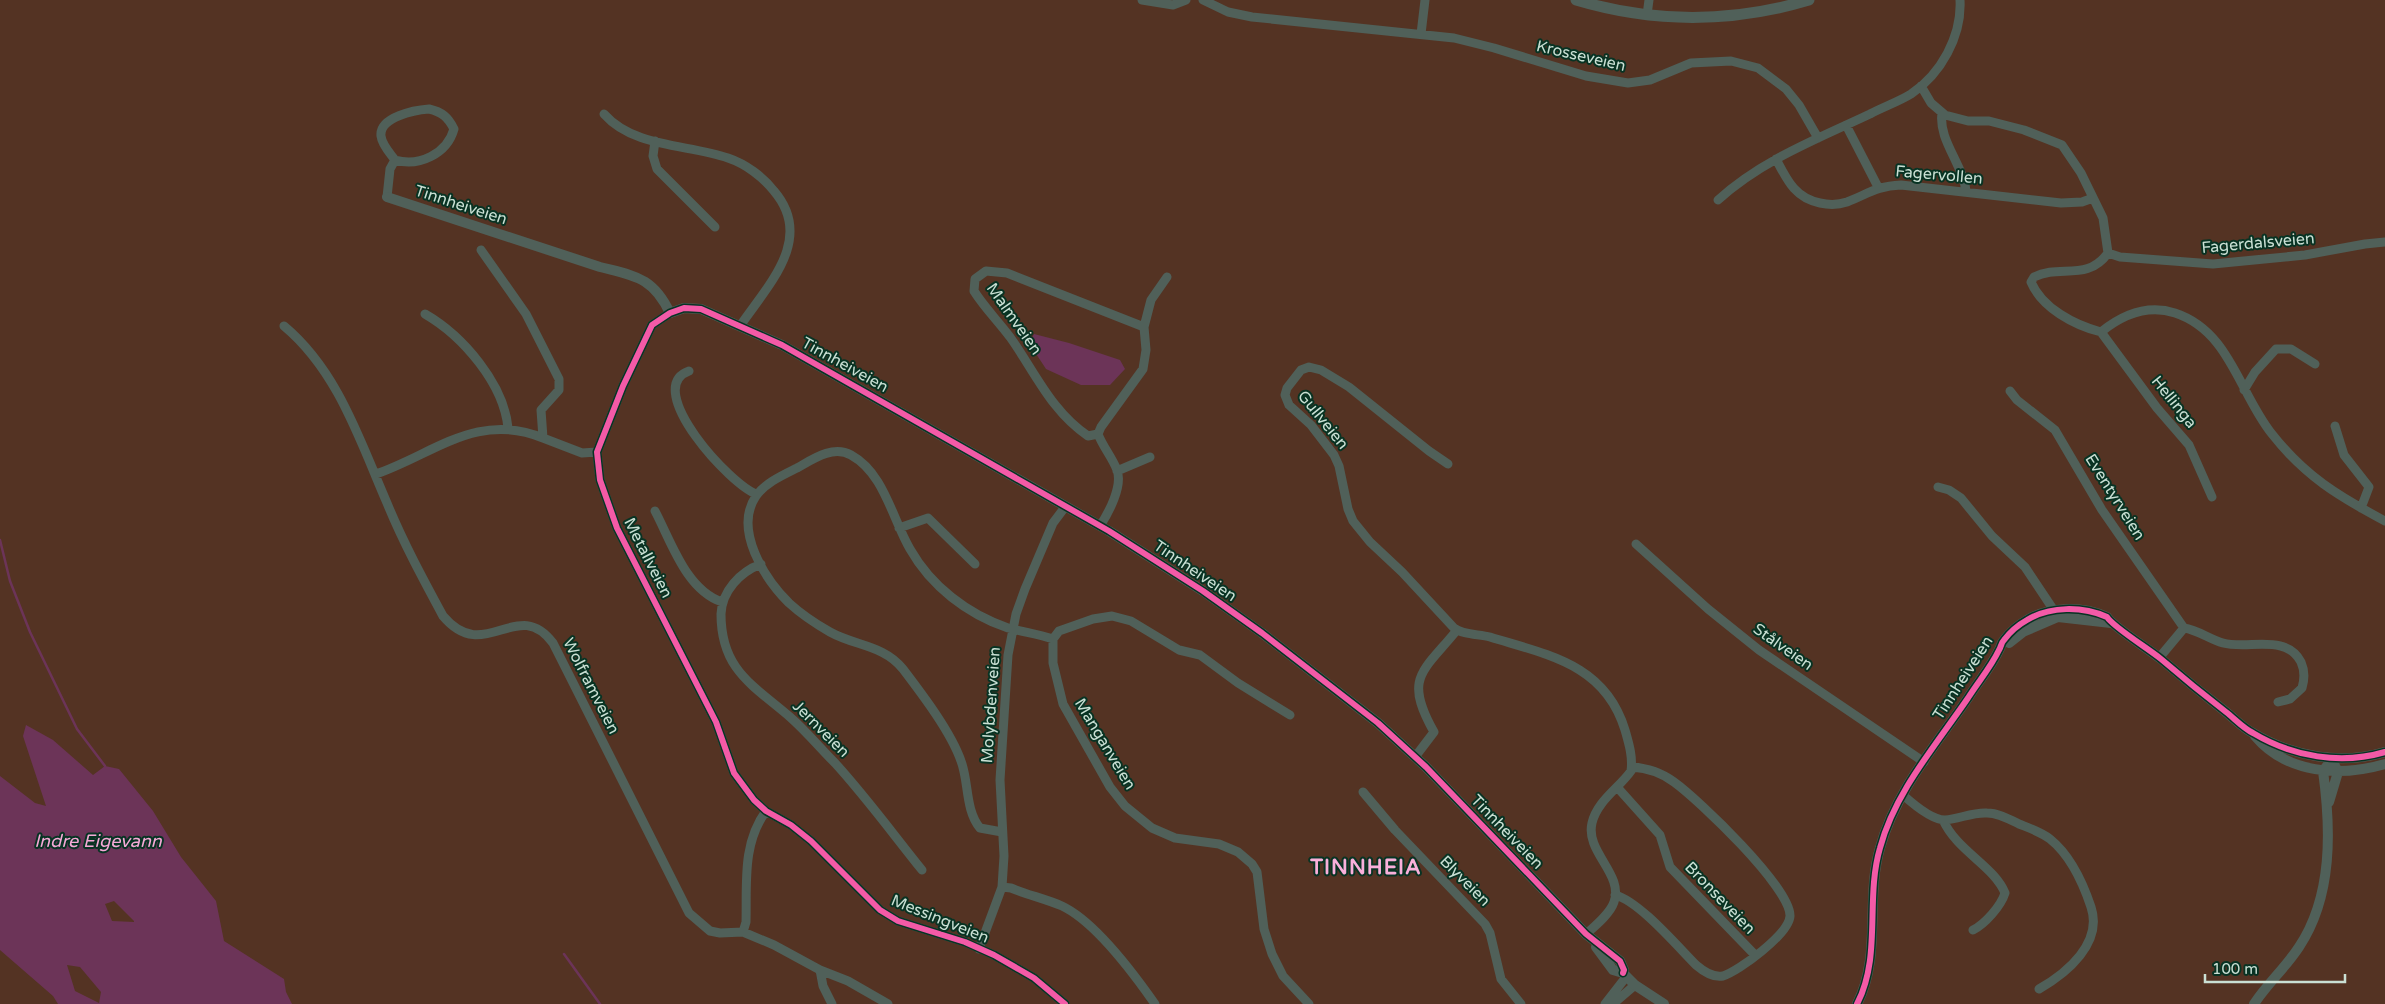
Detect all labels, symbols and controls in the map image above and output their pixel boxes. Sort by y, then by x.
street label: Krosseveien [1534,36,1628,76]
street label: Fagervollen [1894,161,1984,189]
street label: Tinnheiveien [412,181,510,229]
street label: Fagerdalsveien [2201,228,2315,258]
street label: Malmveien [982,279,1046,359]
street label: Tinnheiveien [798,333,892,397]
street label: Hellinga [2147,372,2201,432]
street label: Gullveien [1293,386,1353,454]
street label: Eventyrveien [2081,450,2149,544]
street label: Metallveien [619,514,677,602]
street label: Tinnheiveien [1150,536,1240,606]
street label: Stålveien [1749,619,1817,675]
street label: Tinnheiveien [1928,632,1998,724]
street label: Wolframveien [558,635,624,737]
street label: Molybdenveien [977,646,1005,764]
street label: Manganveien [1070,695,1140,793]
street label: Jernveien [788,696,854,762]
street label: Tinnheiveien [1466,791,1548,873]
water label: Indre Eigevann [34,830,163,852]
street label: Blyveien [1435,851,1495,911]
district label: TINNHEIA [1309,855,1422,880]
street label: Bronseveien [1680,858,1760,938]
street label: Messingveien [888,890,992,948]
scale bar [2205,952,2345,984]
text: 100 m [2212,960,2258,978]

